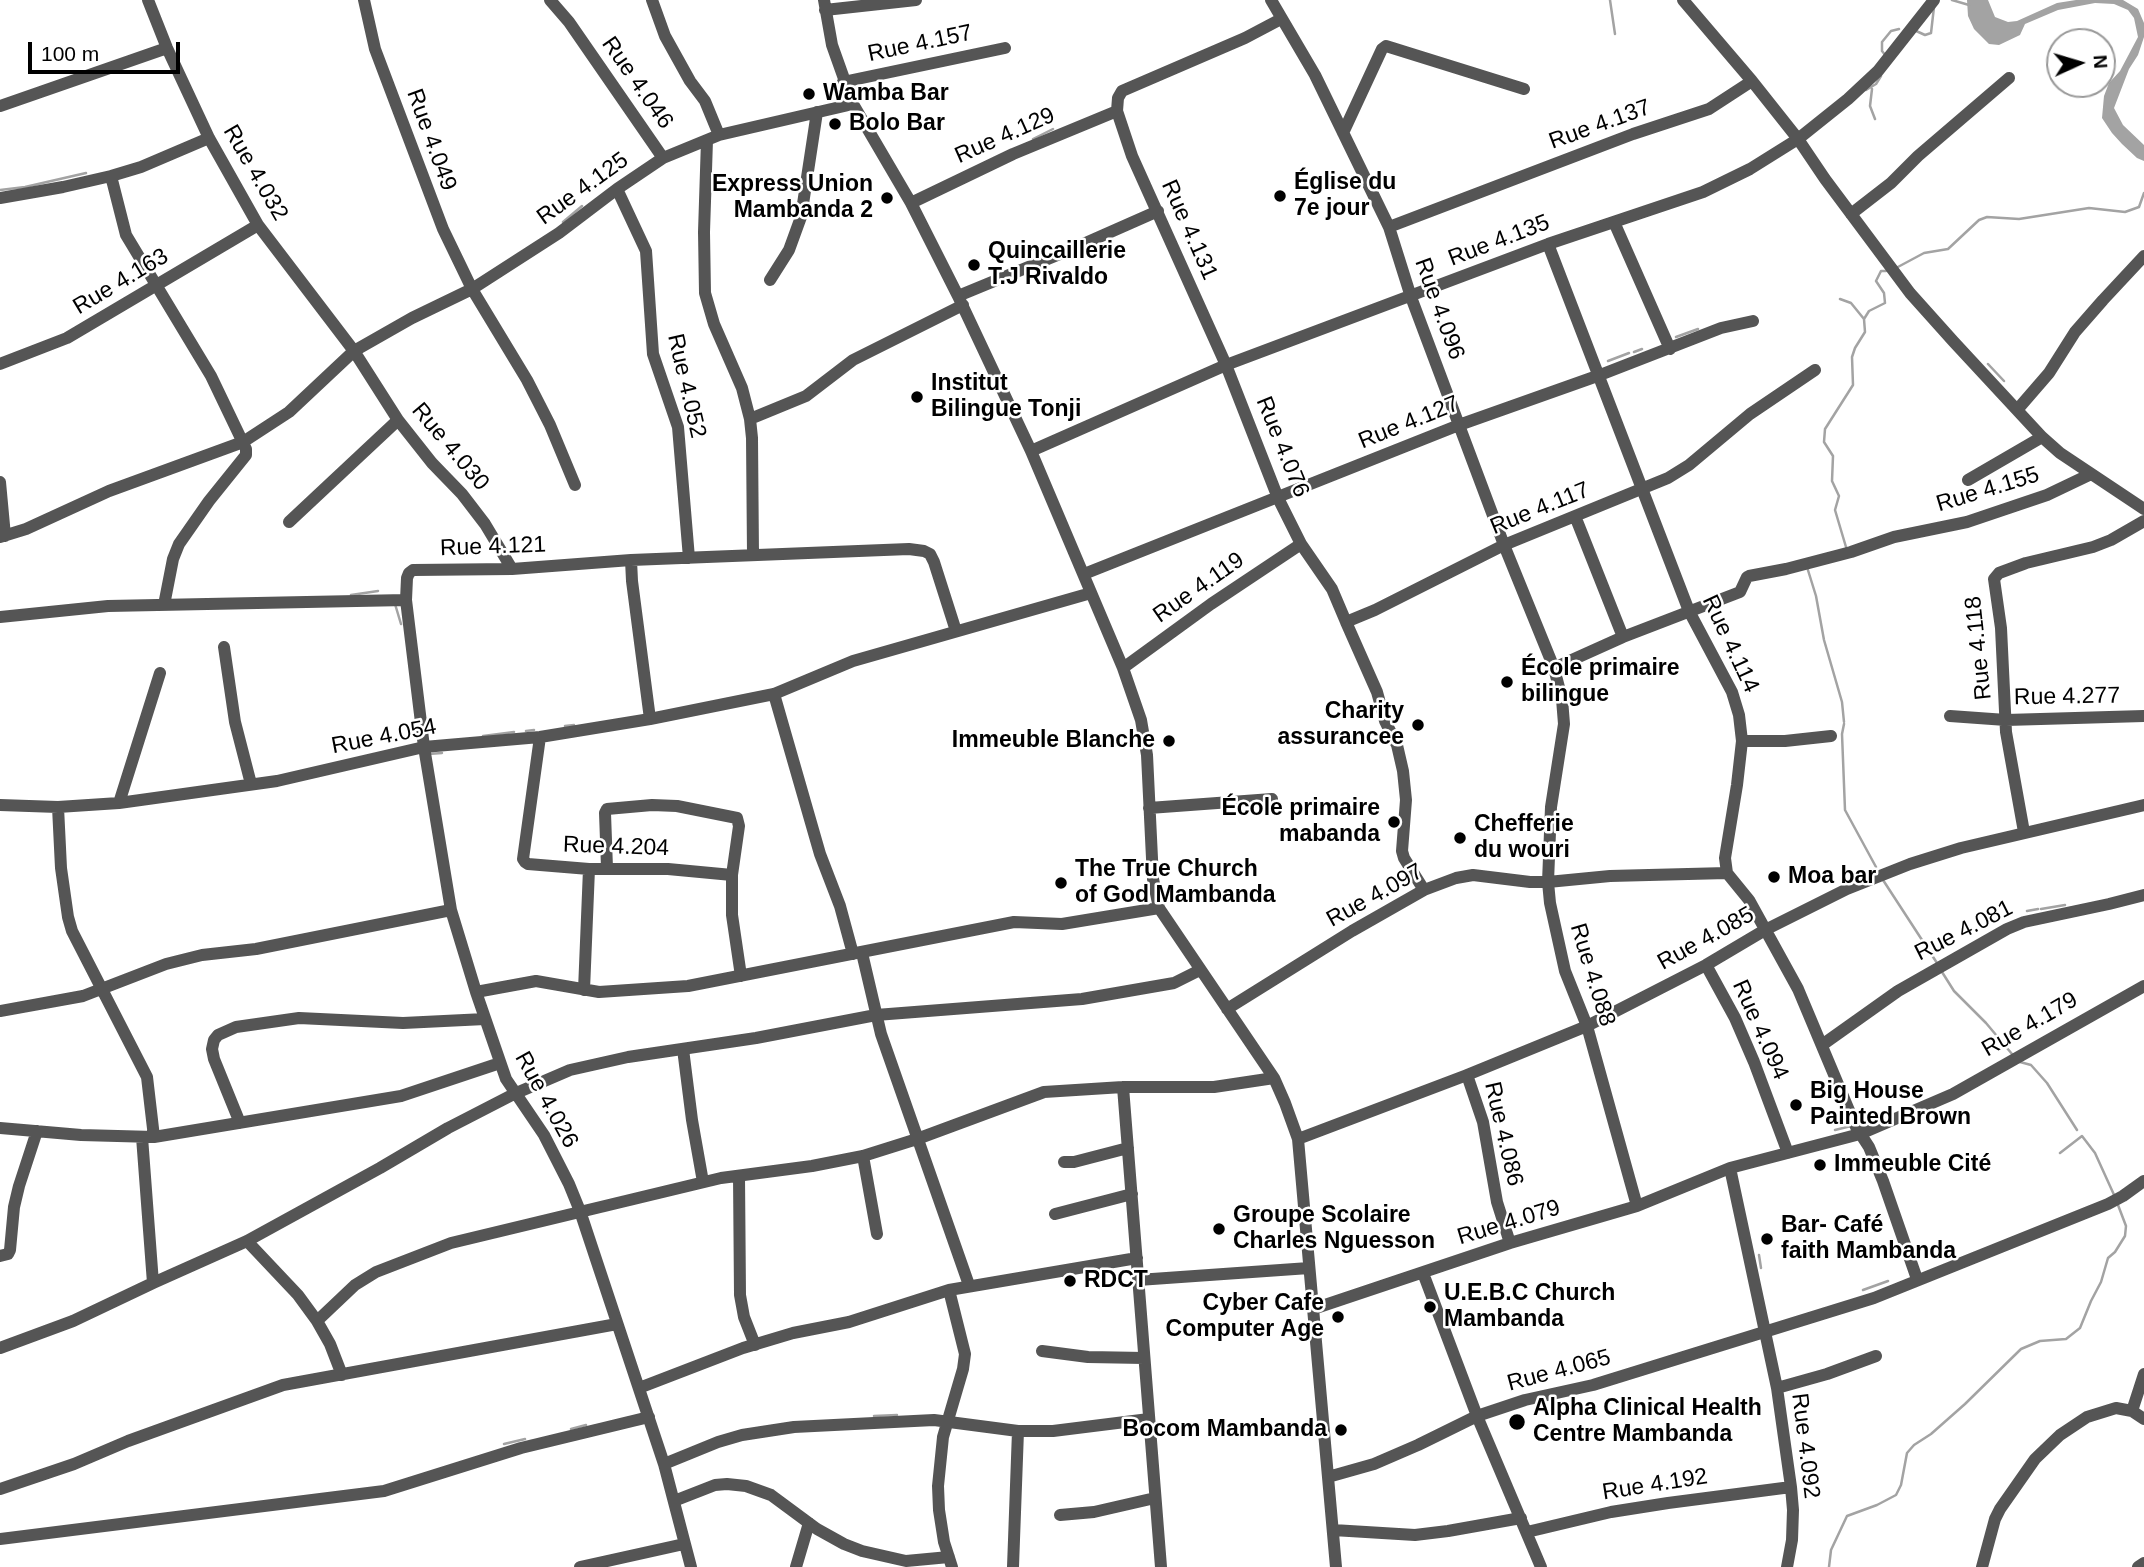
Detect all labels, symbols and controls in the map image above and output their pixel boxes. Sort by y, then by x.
street label: Rue 4.157 [865,19,975,69]
scale bar [32,28,184,72]
north arrow [2046,28,2116,98]
street label: Rue 4.046 [595,32,679,134]
text: 100 m [41,42,99,65]
text: N [2089,54,2111,69]
place label: Wamba Bar [823,80,949,108]
street label: Rue 4.049 [400,85,462,195]
marker: Wamba Bar [801,86,817,102]
street label: Rue 4.137 [1545,94,1655,156]
street label: Rue 4.129 [951,102,1059,170]
place label: Bolo Bar [849,110,945,138]
marker: Bolo Bar [827,116,843,132]
street label: Rue 4.032 [217,120,293,226]
street label: Rue 4.125 [532,147,634,231]
place label: Église du 7e jour [1294,169,1396,223]
place label: Express Union Mambanda 2 [712,171,873,225]
street label: Rue 4.131 [1155,176,1223,284]
marker: Église du 7e jour [1272,188,1288,204]
marker: Express Union Mambanda 2 [879,190,895,206]
street label: Rue 4.135 [1445,209,1553,273]
place label: Quincaillerie T.J Rivaldo [988,238,1126,292]
street label: Rue 4.163 [68,243,174,321]
street label: Rue 4.096 [1408,254,1470,364]
marker: Quincaillerie T.J Rivaldo [966,257,982,273]
street label: Rue 4.052 [661,331,711,441]
place label: Institut Bilingue Tonji [931,370,1081,424]
marker: Institut Bilingue Tonji [909,389,925,405]
street label: Rue 4.127 [1355,390,1463,456]
street label: Rue 4.076 [1249,393,1315,501]
street label: Rue 4.030 [405,397,495,497]
street label: Rue 4.155 [1933,461,2043,519]
street label: Rue 4.117 [1486,477,1594,541]
street label: Rue 4.121 [439,531,547,563]
street label: Rue 4.119 [1148,547,1250,629]
street label: Rue 4.114 [1695,591,1765,697]
street label: Rue 4.118 [1960,595,1998,701]
place label: École primaire bilingue [1521,655,1680,709]
marker: École primaire bilingue [1499,674,1515,690]
street label: Rue 4.277 [2014,682,2120,712]
place label: Charity assurancee [1277,698,1404,752]
street label: Rue 4.054 [329,713,439,761]
marker: Charity assurancee [1410,717,1426,733]
place label: Immeuble Blanche [952,727,1155,755]
marker: Immeuble Blanche [1161,733,1177,749]
place label: École primaire mabanda [1221,795,1380,849]
place label: Chefferie du wouri [1474,811,1574,865]
marker: École primaire mabanda [1386,814,1402,830]
marker: Chefferie du wouri [1452,830,1468,846]
street label: Rue 4.204 [562,831,670,863]
place label: The True Church of God Mambanda [1075,856,1276,910]
street label: Rue 4.097 [1322,858,1428,934]
place label: Moa bar [1788,863,1876,891]
marker: Moa bar [1766,869,1782,885]
marker: The True Church of God Mambanda [1053,875,1069,891]
street label: Rue 4.081 [1910,895,2018,967]
street label: Rue 4.085 [1653,901,1759,977]
street label: Rue 4.088 [1563,920,1621,1030]
street label: Rue 4.094 [1726,976,1794,1084]
street label: Rue 4.179 [1977,987,2083,1063]
street label: Rue 4.026 [508,1047,584,1153]
place label: Big House Painted Brown [1810,1078,1971,1132]
street label: Rue 4.086 [1478,1079,1528,1189]
marker: Big House Painted Brown [1788,1097,1804,1113]
place label: Immeuble Cité [1834,1151,1991,1179]
marker: Immeuble Cité [1812,1157,1828,1173]
street label: Rue 4.079 [1454,1194,1564,1252]
place label: Groupe Scolaire Charles Nguesson [1233,1202,1435,1256]
place label: Bar- Café faith Mambanda [1781,1212,1956,1266]
marker: Groupe Scolaire Charles Nguesson [1211,1221,1227,1237]
marker: Bar- Café faith Mambanda [1759,1231,1775,1247]
place label: RDCT [1084,1267,1148,1295]
marker: RDCT [1062,1273,1078,1289]
place label: U.E.B.C Church Mambanda [1444,1280,1615,1334]
place label: Cyber Cafe Computer Age [1166,1290,1324,1344]
marker: U.E.B.C Church Mambanda [1422,1299,1438,1315]
marker: Cyber Cafe Computer Age [1330,1309,1346,1325]
street label: Rue 4.065 [1504,1344,1614,1398]
street label: Rue 4.092 [1785,1392,1825,1500]
place label: Alpha Clinical Health Centre Mambanda [1533,1395,1762,1449]
marker: Alpha Clinical Health Centre Mambanda [1507,1412,1527,1432]
place label: Bocom Mambanda [1123,1416,1327,1444]
marker: Bocom Mambanda [1333,1422,1349,1438]
street label: Rue 4.192 [1600,1463,1710,1507]

